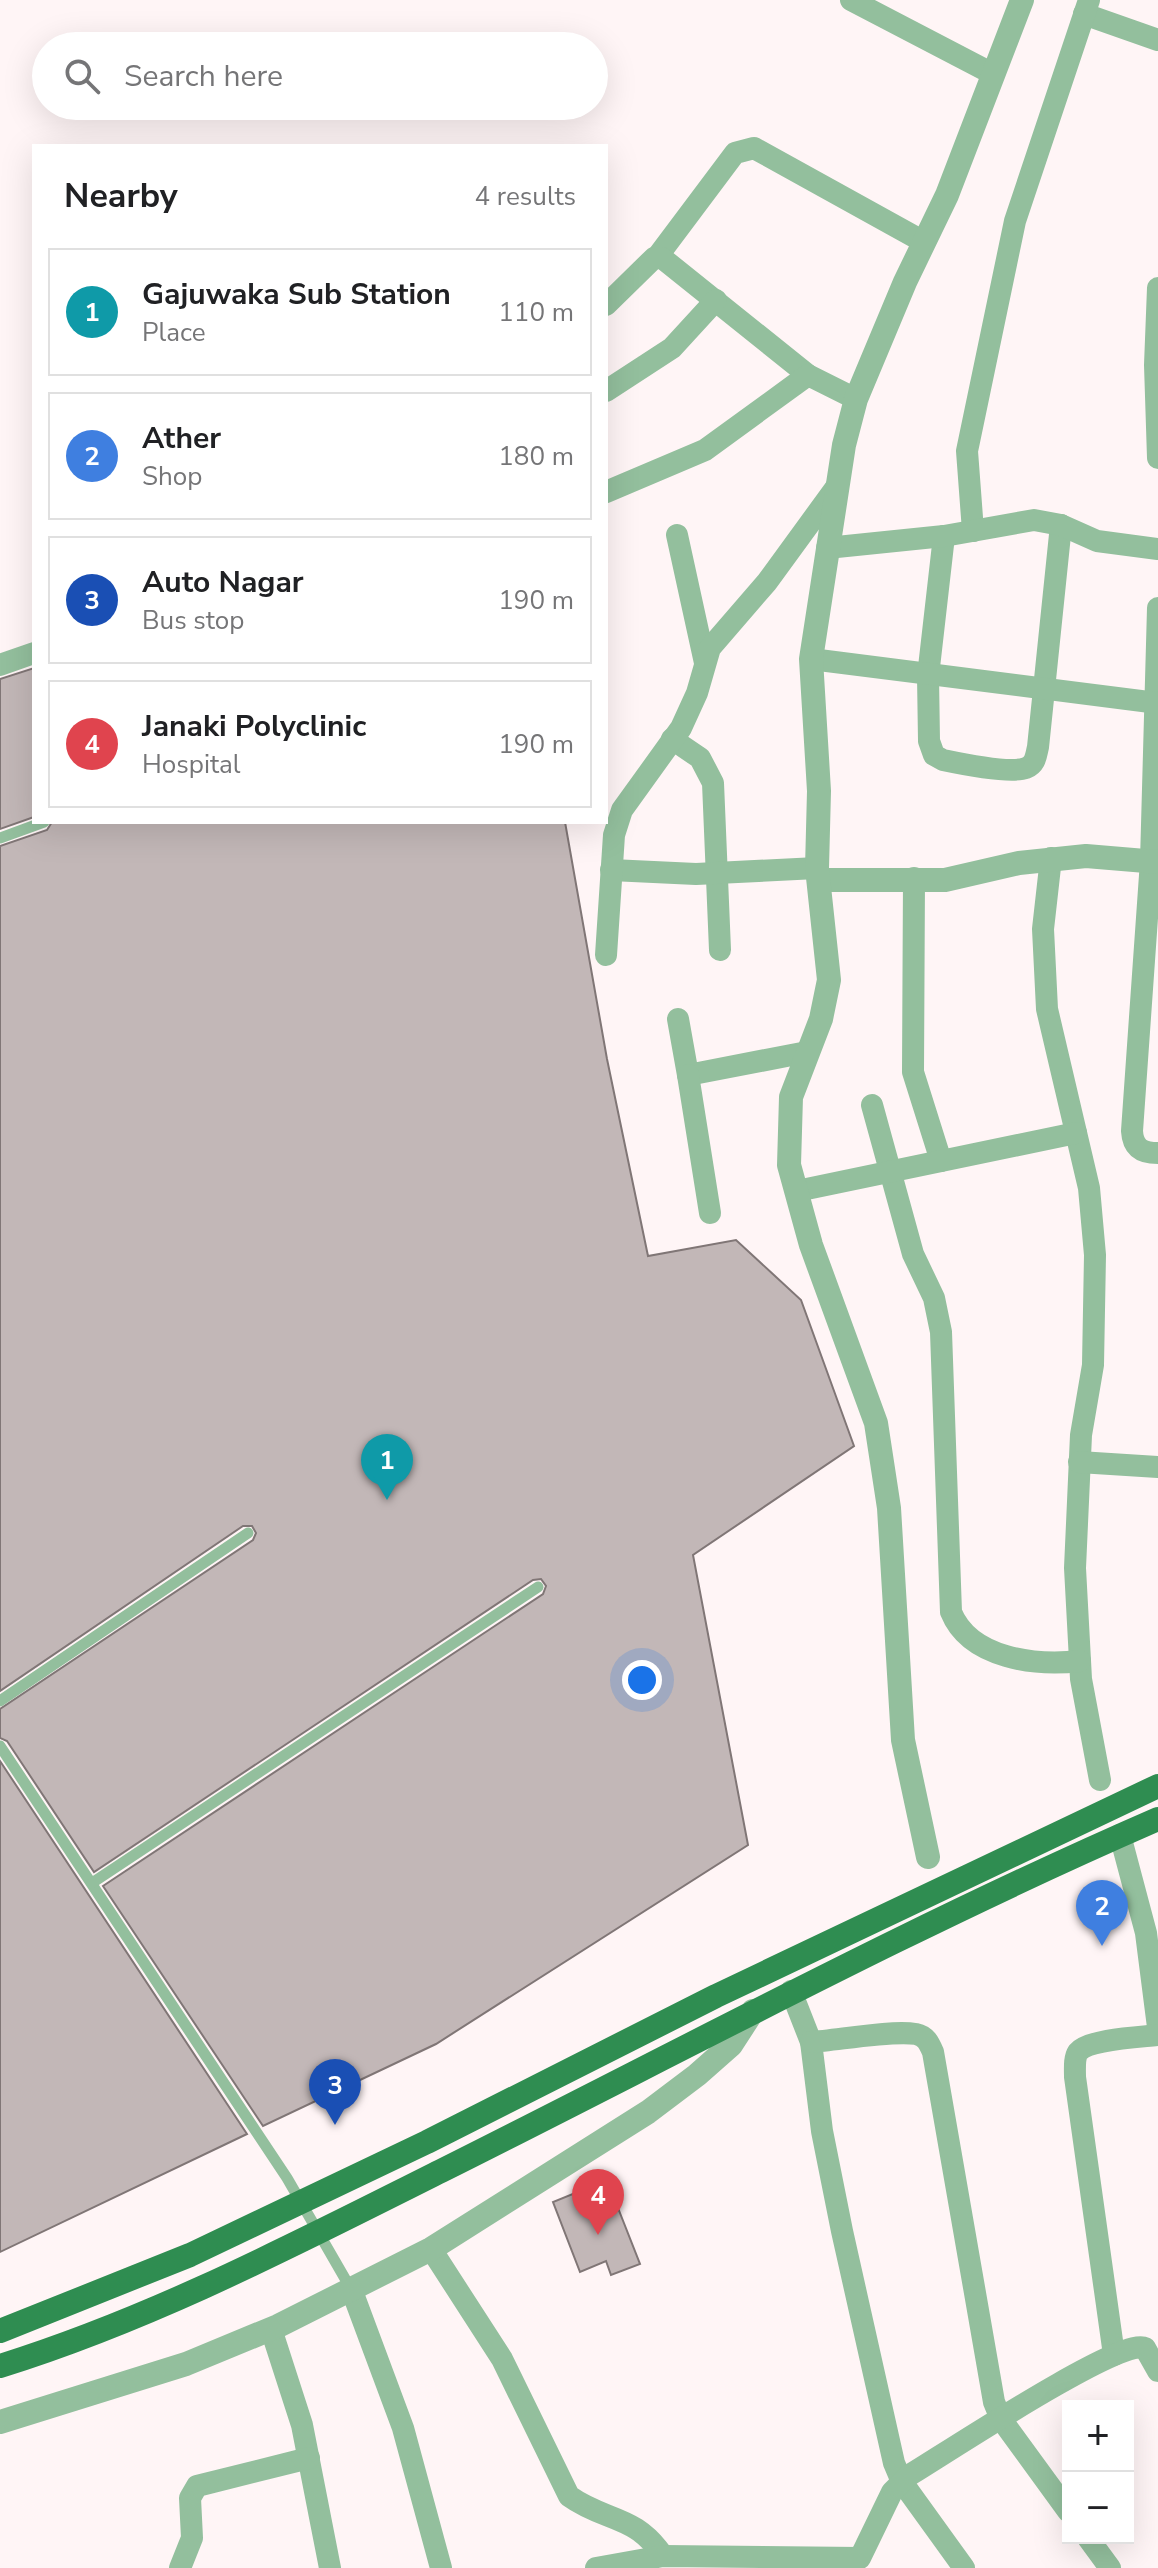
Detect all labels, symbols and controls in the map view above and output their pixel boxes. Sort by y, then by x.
search box [32,32,608,120]
icon: search [60,54,104,98]
text: Search here [124,56,283,97]
text: Nearby [64,173,178,219]
text: 4 results [475,179,576,214]
text: Gajuwaka Sub Station [142,274,451,315]
text: 1 [84,295,100,330]
text: 110 m [498,295,574,330]
text: Place [142,315,206,350]
text: Ather [142,418,221,459]
text: 2 [84,439,100,474]
text: 180 m [498,439,574,474]
text: Shop [142,459,202,494]
text: Auto Nagar [142,562,304,603]
text: 3 [84,583,100,618]
text: 190 m [498,583,574,618]
text: Bus stop [142,603,244,638]
text: Janaki Polyclinic [142,706,366,747]
text: 4 [84,727,100,762]
text: 190 m [498,727,574,762]
text: Hospital [142,747,241,782]
pin: 1 [361,1434,413,1500]
your location [622,1660,662,1700]
pin: 2 [1076,1880,1128,1946]
pin: 3 [309,2059,361,2125]
pin: 4 [572,2169,624,2235]
map controls [1062,2400,1134,2544]
button: + [1062,2400,1134,2472]
button: − [1062,2472,1134,2544]

